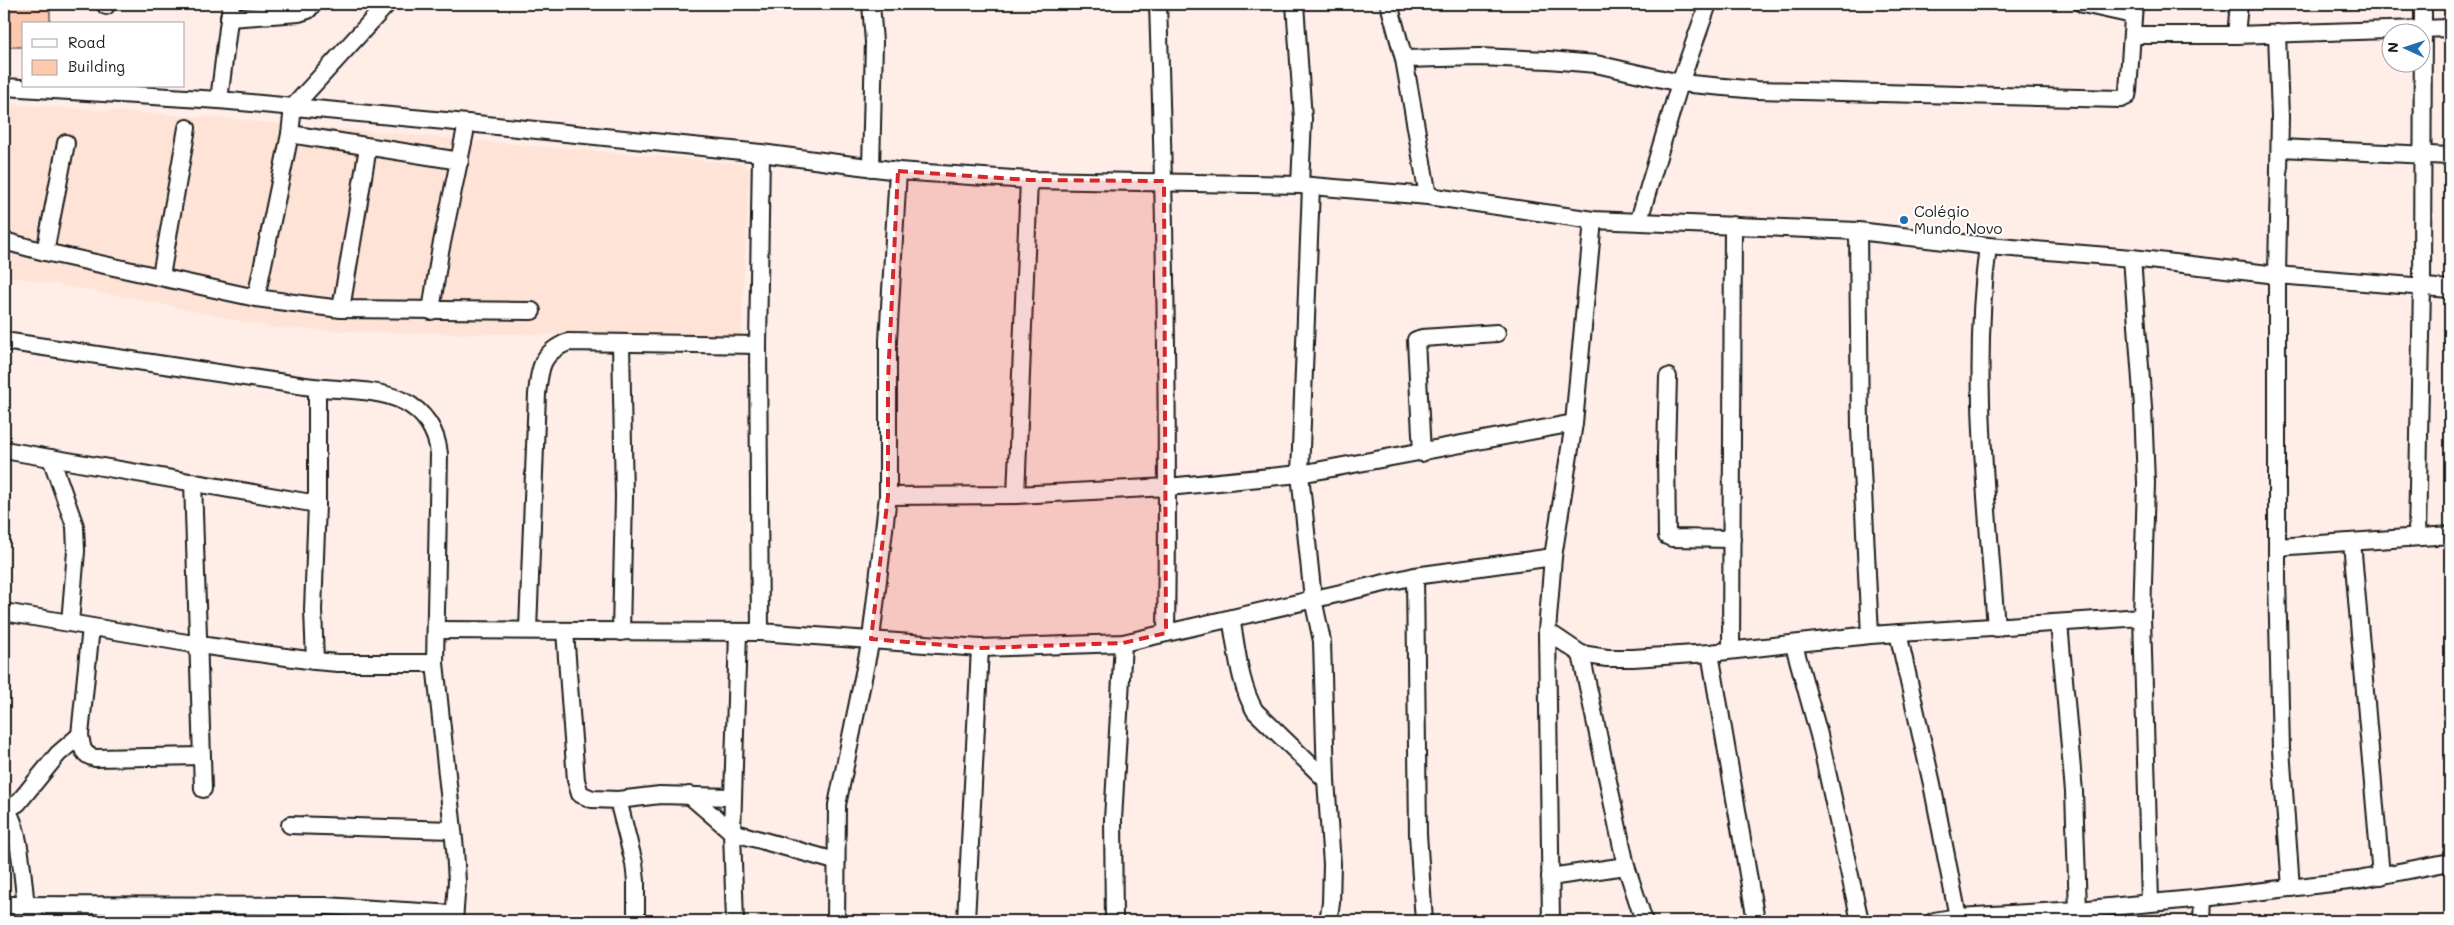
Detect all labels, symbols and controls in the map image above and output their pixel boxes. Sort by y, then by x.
legend [22,22,185,88]
north arrow [2382,22,2432,72]
text: Road [68,32,105,52]
text: N [2383,41,2402,53]
text: Building [68,56,125,76]
place label: Colégio Mundo Novo [1914,201,2003,238]
marker: Colégio Mundo Novo [1898,214,1910,226]

